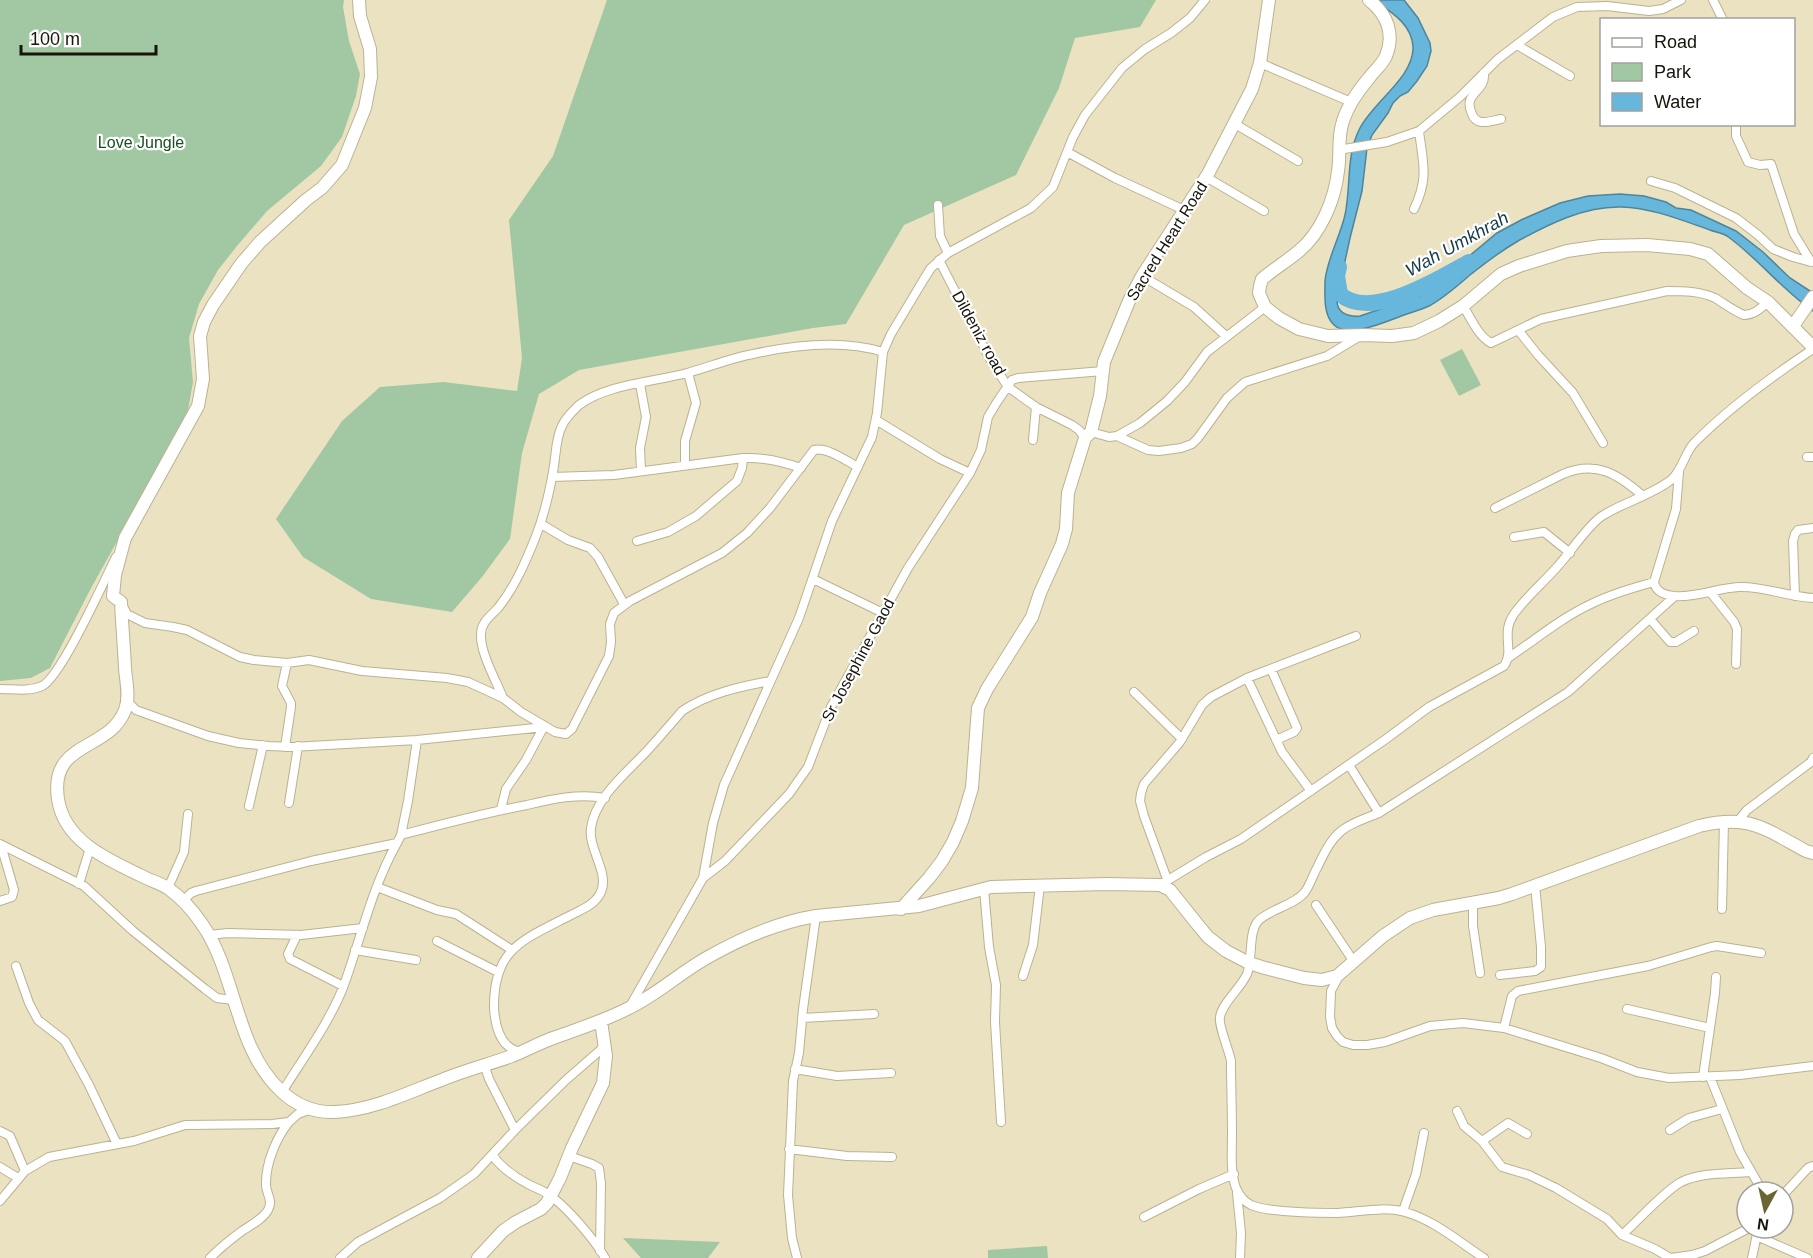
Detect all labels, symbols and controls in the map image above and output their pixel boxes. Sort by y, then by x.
scale bar [21,18,156,56]
legend [1600,18,1795,126]
text: 100 m [30,29,80,49]
text: Road [1654,32,1697,52]
text: Park [1654,62,1692,82]
text: Water [1654,92,1701,112]
park label: Love Jungle [98,134,184,151]
street label: Sacred Heart Road [1124,178,1210,304]
water label: Wah Umkhrah [1402,207,1512,281]
street label: Dildeniz road [949,288,1009,378]
street label: Sr Josephine Gaod [818,596,898,724]
north arrow [1735,1180,1795,1240]
text: N [1756,1215,1770,1234]

